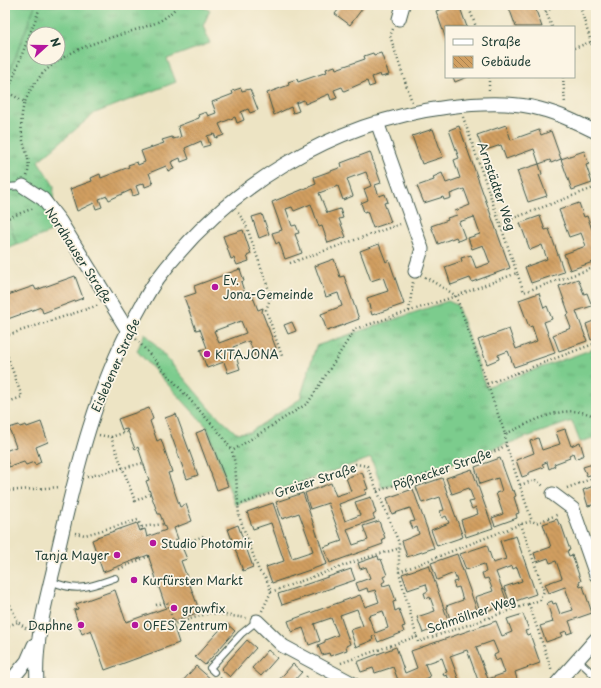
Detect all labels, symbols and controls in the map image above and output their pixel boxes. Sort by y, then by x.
north arrow [26,26,66,66]
legend [445,26,575,78]
text: Straße [481,32,521,50]
text: N [46,35,65,50]
text: Gebäude [481,52,531,70]
street label: Arnstädter Weg [473,139,521,233]
street label: Nordhauser Straße [41,204,117,306]
place label: Ev. Jona-Gemeinde [223,271,314,303]
marker: Ev. Jona-Gemeinde [210,282,220,292]
street label: Eislebener Straße [86,315,144,415]
place label: KITAJONA [215,345,279,363]
marker: KITAJONA [202,349,212,359]
street label: Pößnecker Straße [390,444,494,494]
street label: Greizer Straße [272,458,358,502]
place label: Studio Photomir [161,534,253,552]
marker: Studio Photomir [148,538,158,548]
place label: Tanja Mayer [34,546,109,564]
marker: Tanja Mayer [112,550,122,560]
place label: Kurfürsten Markt [142,571,243,589]
marker: Kurfürsten Markt [129,575,139,585]
street label: Schmöllner Weg [424,590,518,638]
place label: growfix [182,599,226,617]
marker: growfix [169,603,179,613]
place label: Daphne [28,616,73,634]
place label: OFES Zentrum [143,616,228,634]
marker: Daphne [76,620,86,630]
marker: OFES Zentrum [130,620,140,630]

